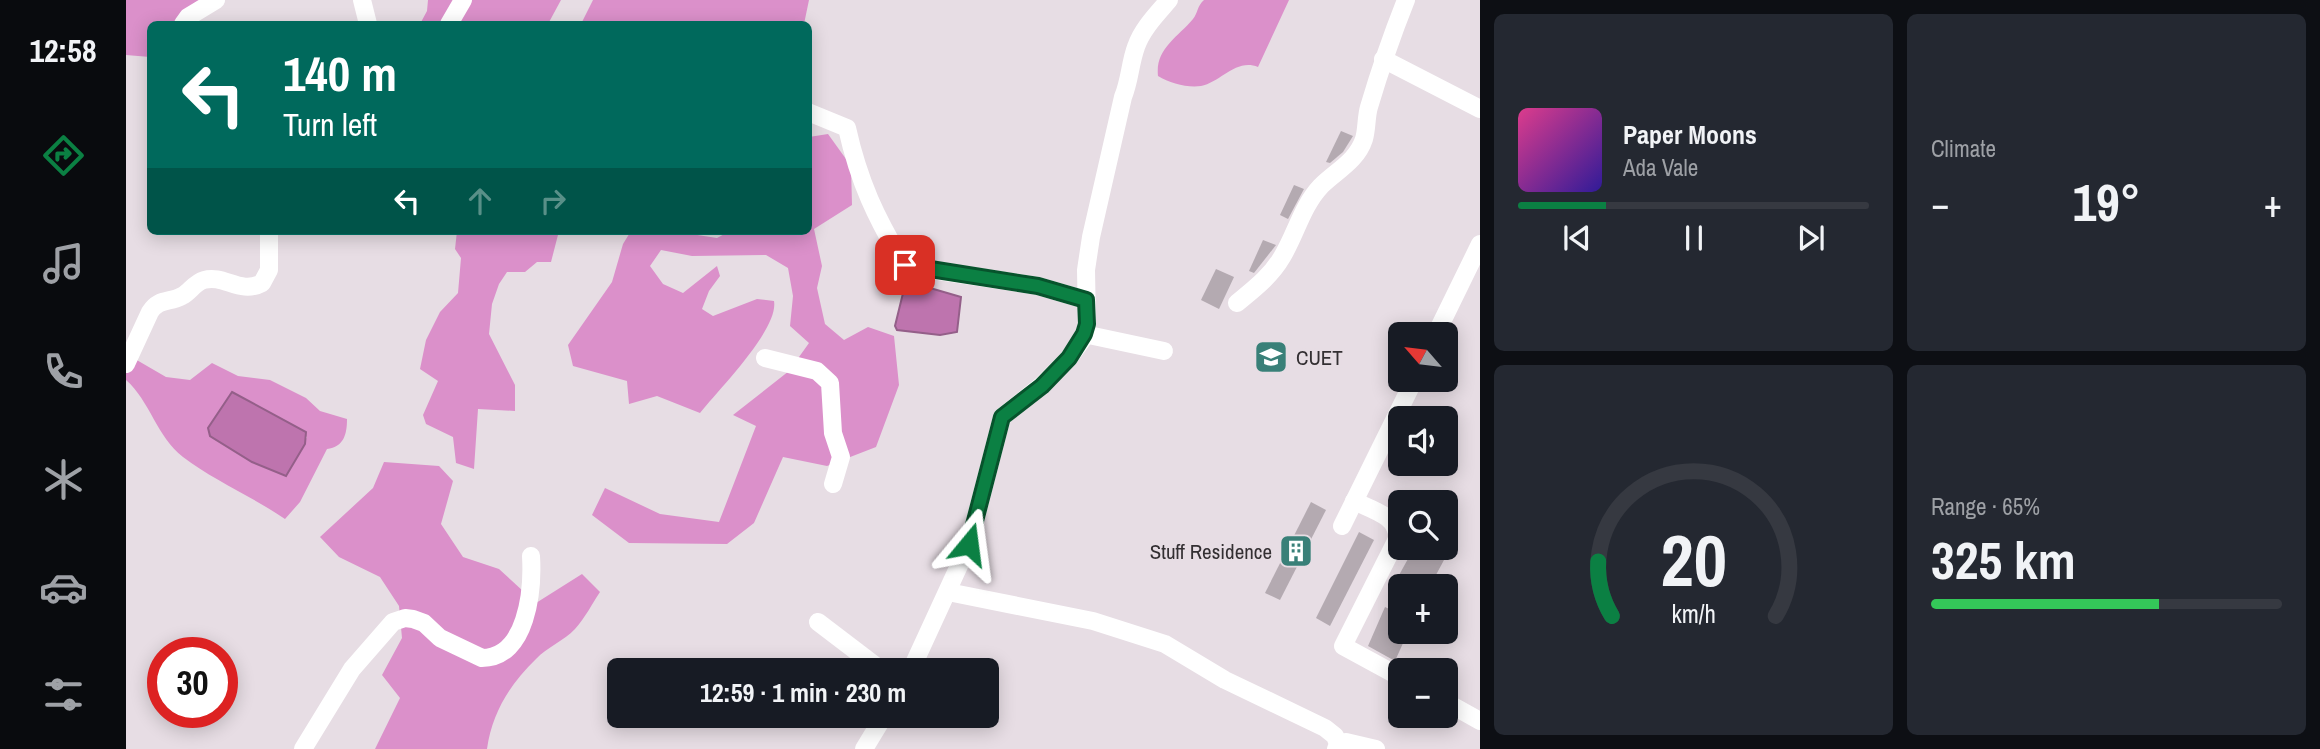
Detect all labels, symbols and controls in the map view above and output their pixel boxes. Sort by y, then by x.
text: 12:58 [29,29,97,72]
text: 140 m [283,40,397,106]
icon: left [168,49,259,140]
text: Turn left [283,103,377,146]
text: Paper Moons [1623,117,1757,152]
icon: directions [39,131,88,180]
text: Climate [1931,133,1996,164]
text: Ada Vale [1623,152,1698,183]
text: 19° [2072,167,2141,237]
text: − [1931,178,1949,229]
text: + [2264,178,2282,229]
icon: left [388,182,426,220]
icon: ahead [461,182,499,220]
icon: right [534,182,572,220]
icon: previous [1558,219,1596,257]
icon: pause [1675,219,1713,257]
icon: next [1792,219,1830,257]
pin [875,235,935,295]
icon: music [39,239,88,288]
icon: arrive [886,246,924,284]
north arrow [1388,322,1458,392]
map controls [1388,322,1458,728]
school or university icon: CUET [1252,338,1290,376]
place label: CUET [1296,343,1343,372]
icon: phone [39,347,88,396]
button: sound [1388,406,1458,476]
icon: climate [39,455,88,504]
button: search [1388,490,1458,560]
text: Range · 65% [1931,491,2040,522]
position arrow [932,507,1006,581]
text: 20 [1660,511,1727,609]
text: 325 km [1931,525,2076,595]
building icon: Stuff Residence [1277,532,1315,570]
place label: Stuff Residence [1150,537,1272,566]
icon: car [39,563,88,612]
button: + [1388,574,1458,644]
text: km/h [1671,597,1716,631]
speed limit sign: 30 [147,637,238,728]
button: − [1388,658,1458,728]
icon: filters [39,670,88,719]
text: 12:59 · 1 min · 230 m [700,675,906,710]

